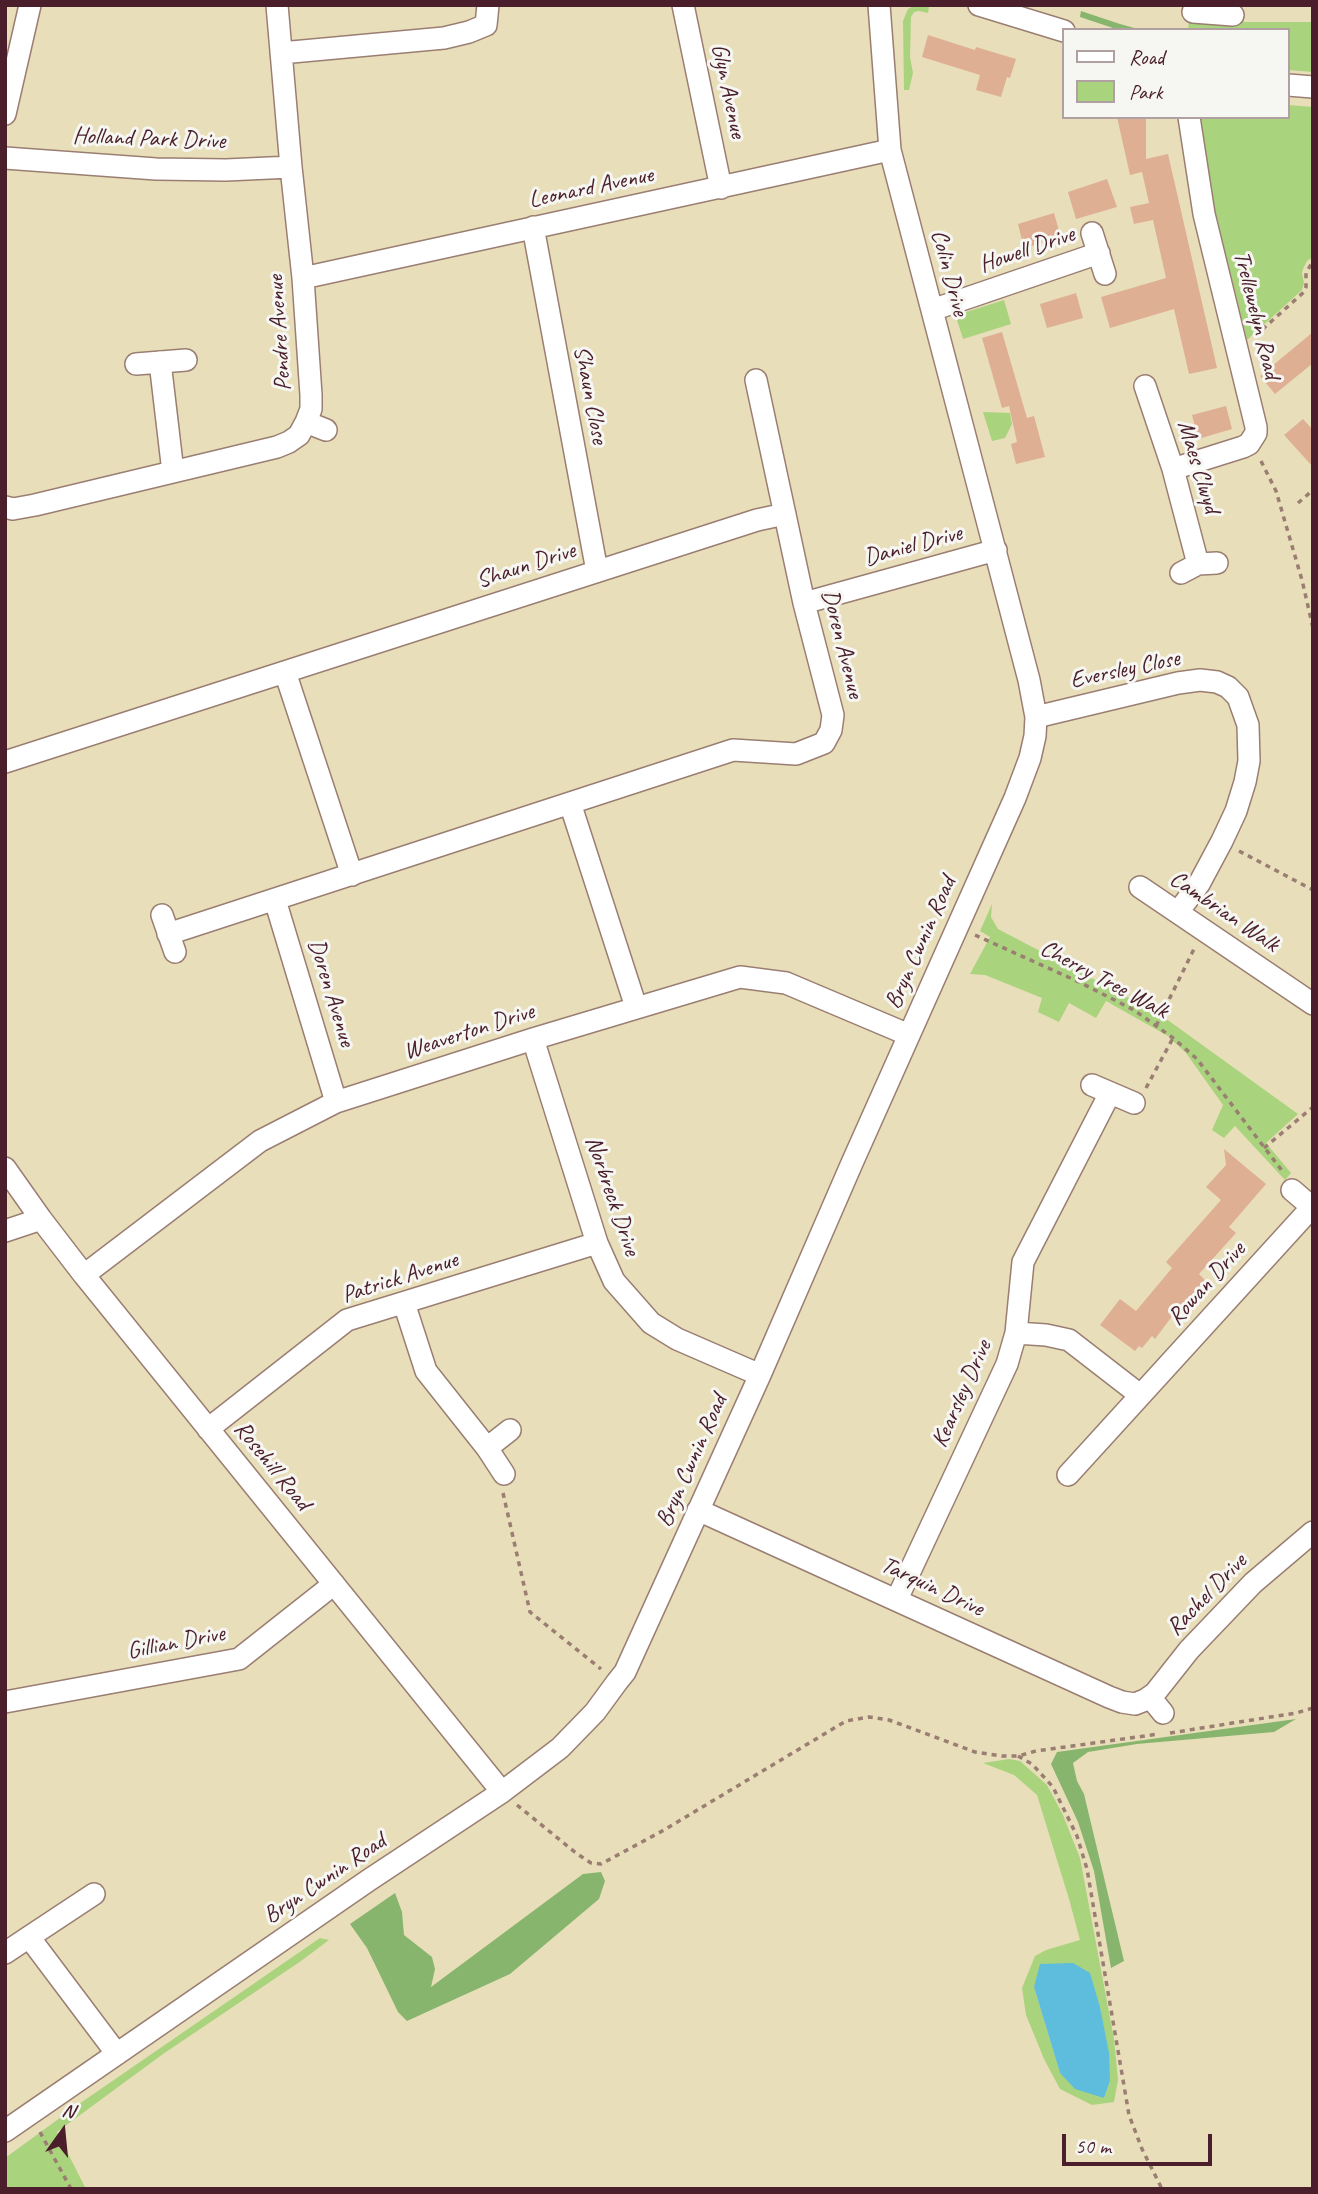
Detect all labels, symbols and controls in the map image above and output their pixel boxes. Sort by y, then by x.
legend [1062,28,1290,119]
street label: Glyn Avenue [704,41,752,141]
text: Road [1129,44,1164,70]
text: Park [1129,79,1162,105]
street label: Holland Park Drive [72,122,226,156]
street label: Leonard Avenue [526,161,656,215]
street label: Howell Drive [976,220,1078,280]
street label: Colin Drive [924,227,974,319]
street label: Trellewelyn Road [1226,248,1286,382]
street label: Pendre Avenue [262,274,298,392]
street label: Shaun Close [566,344,614,446]
street label: Maes Clwyd [1170,417,1226,517]
street label: Daniel Drive [861,519,965,573]
street label: Shaun Drive [473,536,579,596]
street label: Doren Avenue [815,587,869,701]
street label: Eversley Close [1068,644,1182,696]
street label: Cambrian Walk [1164,865,1284,959]
street label: Bryn Cwnin Road [879,873,963,1013]
street label: Cherry Tree Walk [1035,934,1173,1026]
street label: Doren Avenue [301,936,361,1050]
street label: Weaverton Drive [400,997,538,1067]
street label: Norbreck Drive [578,1132,646,1260]
street label: Rowan Drive [1162,1236,1252,1332]
street label: Patrick Avenue [338,1246,462,1310]
street label: Kearsley Drive [926,1336,998,1452]
street label: Bryn Cwnin Road [650,1391,734,1531]
street label: Rosehill Road [227,1416,317,1516]
street label: Rachel Drive [1161,1548,1253,1642]
street label: Tarquin Drive [876,1551,988,1623]
street label: Gillian Drive [125,1619,227,1667]
street label: Bryn Cwnin Road [258,1828,392,1930]
north arrow [28,2096,98,2166]
text: N [60,2098,77,2124]
scale bar [1066,2120,1216,2164]
text: 50 m [1075,2133,1111,2159]

